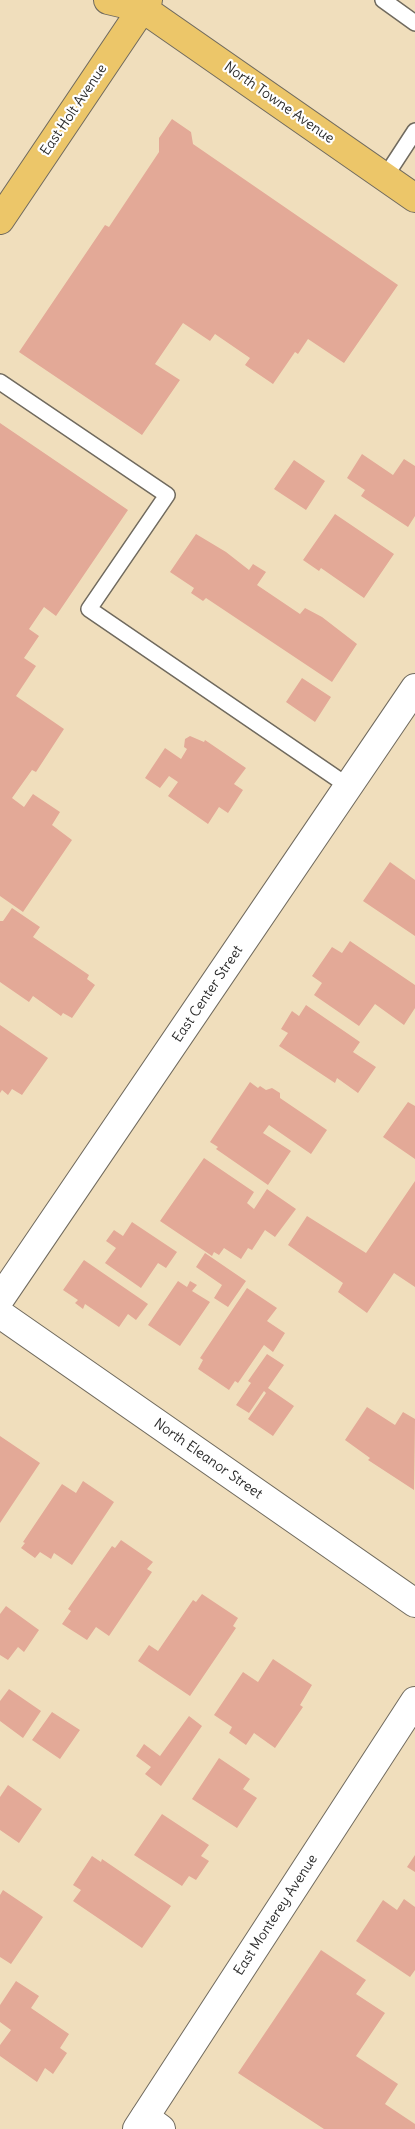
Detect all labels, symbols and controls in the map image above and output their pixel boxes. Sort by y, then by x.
street label: North Towne Avenue [221,59,337,147]
street label: East Holt Avenue [37,61,111,159]
street label: East Center Street [169,942,247,1046]
street label: North Eleanor Street [151,1415,265,1503]
street label: East Monterey Avenue [231,1851,321,1979]

